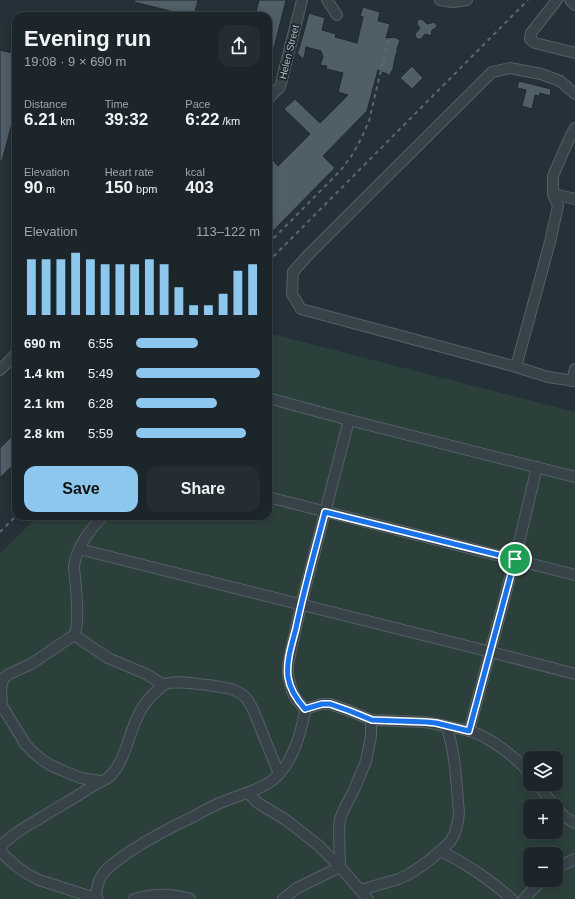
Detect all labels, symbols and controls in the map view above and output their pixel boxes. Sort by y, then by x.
street label: Helen Street [277,23,301,80]
button: share [218,25,260,67]
text: Evening run [24,26,151,51]
text: 19:08 · 9 × 690 m [24,54,126,69]
text: Distance [24,98,67,110]
text: Time [105,98,129,110]
text: Pace [185,98,210,110]
text: 6.21 [24,110,57,129]
text: 39:32 [105,110,148,129]
text: 6:22 [185,110,219,129]
text: km [57,115,75,127]
text: /km [219,115,240,127]
text: Elevation [24,166,69,178]
text: Heart rate [105,166,154,178]
text: kcal [185,166,205,178]
text: 90 [24,178,43,197]
text: 150 [105,178,133,197]
text: 403 [185,178,214,197]
text: m [43,183,55,195]
text: bpm [133,183,158,195]
text: Elevation [24,224,77,239]
text: 113–122 m [196,224,260,239]
text: 690 m [24,336,61,351]
text: 6:55 [88,336,113,351]
text: 1.4 km [24,366,64,381]
text: 5:49 [88,366,113,381]
text: 2.1 km [24,396,64,411]
text: 6:28 [88,396,113,411]
text: 2.8 km [24,426,64,441]
text: 5:59 [88,426,113,441]
button: Save [24,466,138,512]
button: Share [146,466,260,512]
pin [498,542,532,576]
icon: arrive [504,548,526,570]
map controls [523,751,563,887]
button: layers [523,751,563,791]
button: + [523,799,563,839]
button: − [523,847,563,887]

